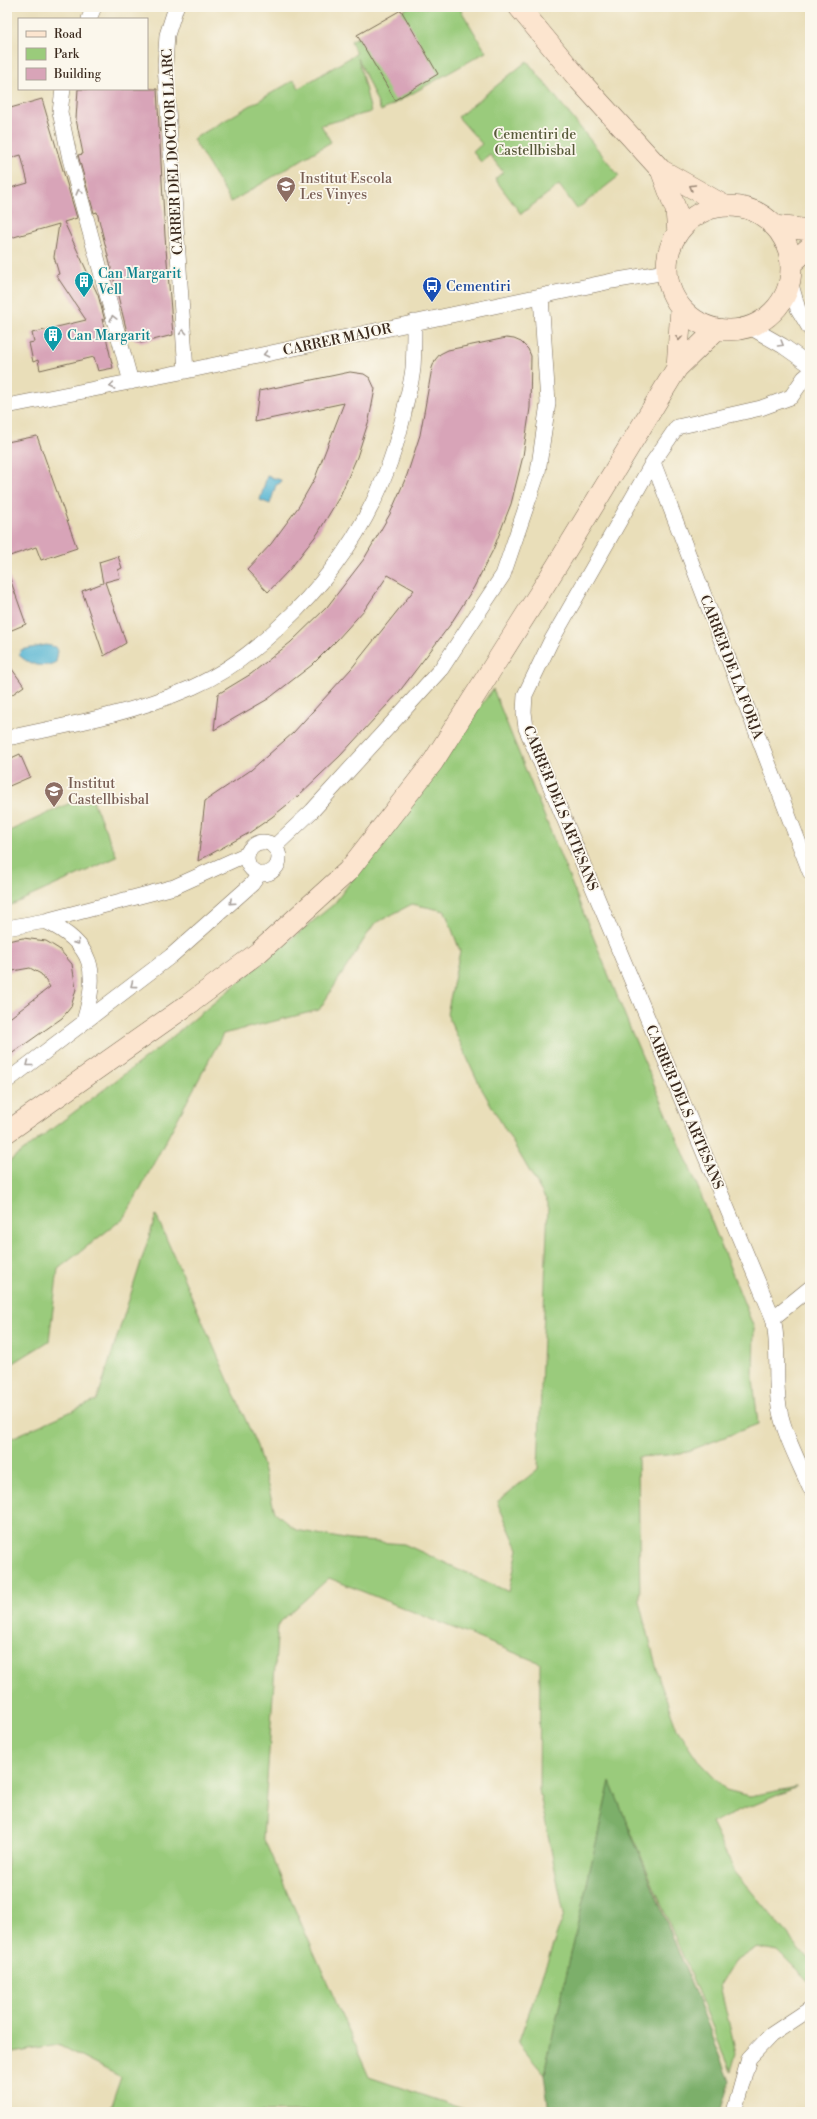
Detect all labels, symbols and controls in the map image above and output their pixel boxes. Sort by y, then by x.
legend [18,18,148,90]
text: Road [54,27,82,42]
text: Park [54,47,80,62]
street label: CARRER DEL DOCTOR LLARC [159,48,187,256]
text: Building [53,67,102,82]
park label: Cementiri de Castellbisbal [494,126,576,160]
place label: Institut Escola Les Vinyes [300,170,393,204]
school or university icon: Institut Escola Les Vinyes [275,175,297,203]
one-way arrow [689,185,696,192]
one-way arrow [75,189,84,196]
place label: Can Margarit Vell [97,265,181,299]
building icon: Can Margarit Vell [73,270,95,298]
bus stop icon: Cementiri [421,275,443,303]
place label: Cementiri [446,278,511,296]
one-way arrow [109,314,118,321]
street label: CARRER MAJOR [281,320,393,360]
building icon: Can Margarit [42,324,64,352]
place label: Can Margarit [67,327,150,345]
one-way arrow [178,329,187,335]
one-way arrow [675,335,683,341]
one-way arrow [777,340,784,347]
one-way arrow [263,349,269,358]
one-way arrow [108,381,115,390]
street label: CARRER DE LA FORJA [695,593,767,742]
street label: CARRER DELS ARTESANS [519,723,602,894]
place label: Institut Castellbisbal [68,775,149,809]
school or university icon: Institut Castellbisbal [43,780,65,808]
one-way arrow [230,897,237,904]
one-way arrow [72,937,79,945]
one-way arrow [130,980,137,987]
street label: CARRER DELS ARTESANS [641,1023,727,1192]
one-way arrow [27,1059,34,1066]

